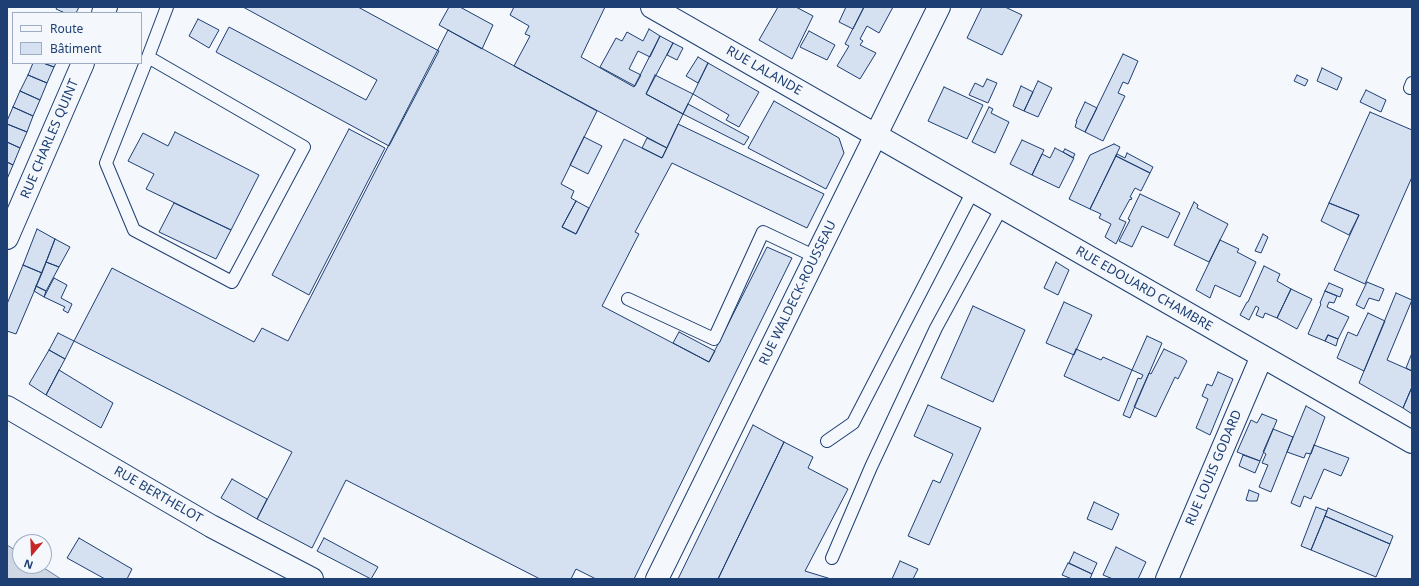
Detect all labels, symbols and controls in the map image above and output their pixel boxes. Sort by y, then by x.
legend [12,12,142,64]
text: Route [50,20,83,37]
text: Bâtiment [50,40,102,57]
street label: RUE LALANDE [723,43,805,99]
street label: RUE CHARLES QUINT [18,77,82,201]
street label: RUE WALDECK-ROUSSEAU [756,218,840,368]
street label: RUE EDOUARD CHAMBRE [1073,243,1215,335]
street label: RUE LOUIS GODARD [1183,408,1245,528]
street label: RUE BERTHELOT [111,463,205,527]
north arrow [12,534,52,574]
text: N [22,556,35,573]

